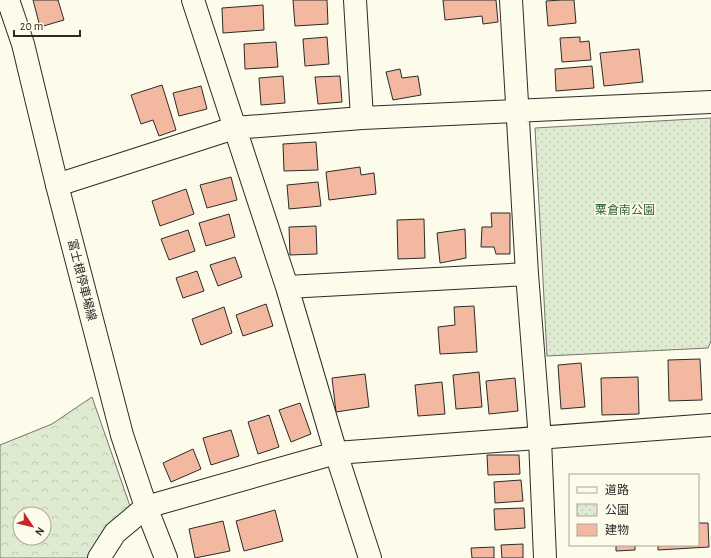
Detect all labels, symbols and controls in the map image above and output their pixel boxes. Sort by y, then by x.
scale bar [14,12,80,38]
text: 20 m [20,20,43,32]
park label: 粟倉南公園 [595,204,655,216]
street label: 富士根停車場線 [66,238,99,322]
legend [569,474,699,546]
text: 道路 [605,483,629,496]
text: 公園 [605,504,629,516]
north arrow [12,506,52,546]
text: 建物 [605,523,629,536]
text: N [33,525,46,538]

